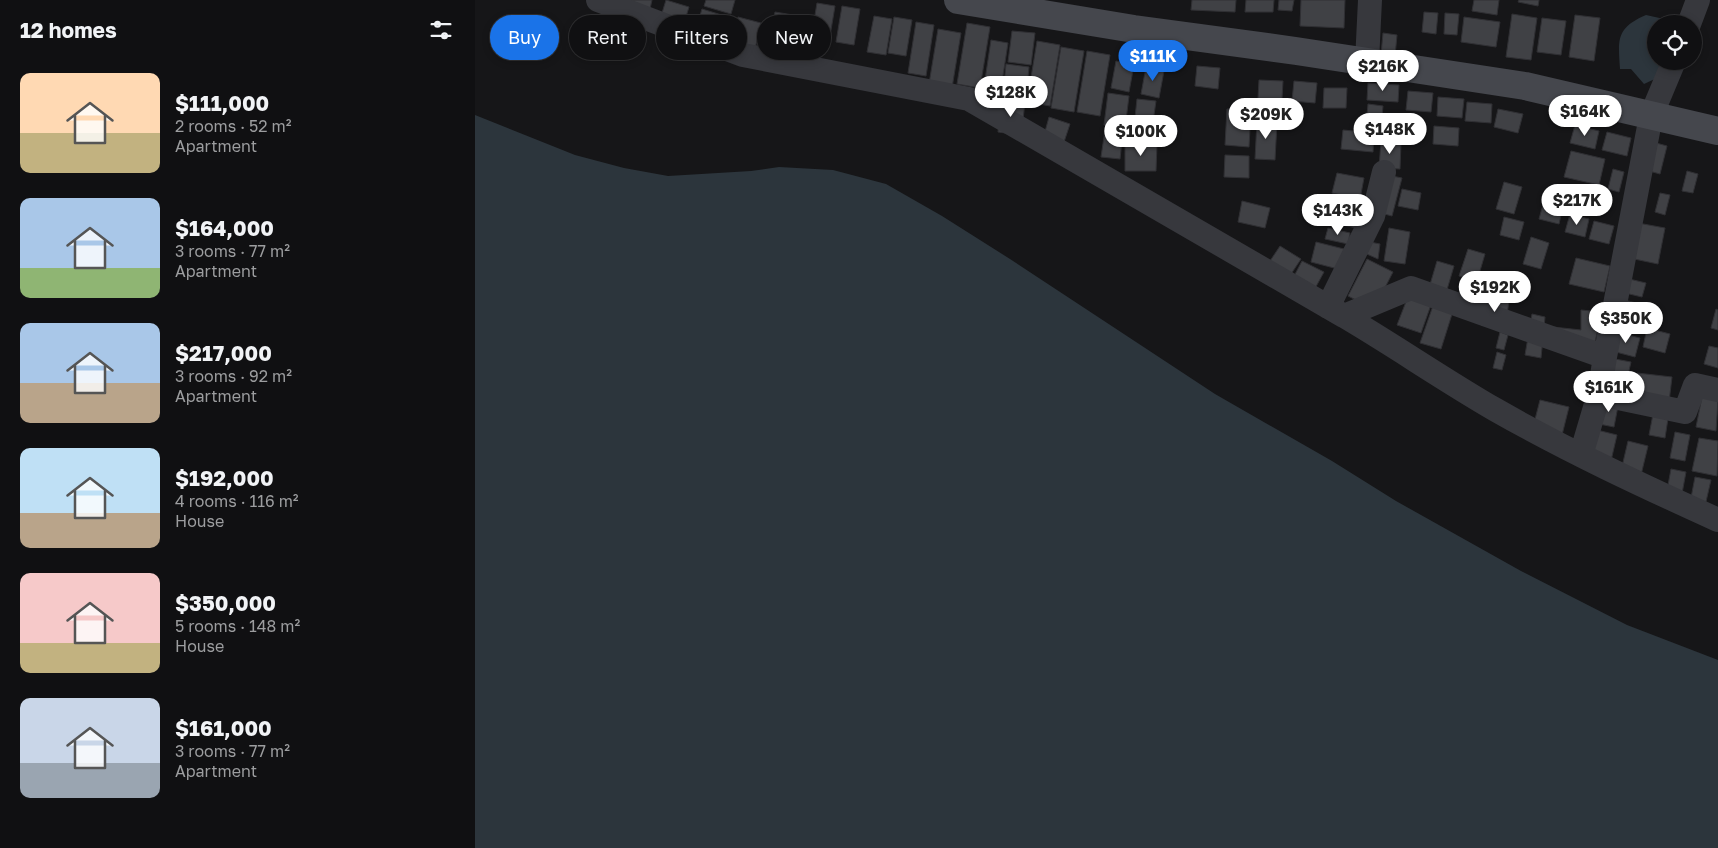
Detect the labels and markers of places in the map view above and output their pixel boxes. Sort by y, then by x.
pin: $111K [1118,39,1188,82]
pin: $216K [1348,49,1418,92]
pin: $128K [976,76,1046,118]
pin: $164K [1550,94,1620,137]
pin: $209K [1231,98,1301,140]
pin: $148K [1355,112,1425,155]
pin: $100K [1106,114,1176,157]
pin: $217K [1542,184,1612,226]
pin: $143K [1303,194,1373,236]
pin: $192K [1460,270,1530,313]
pin: $350K [1591,302,1661,344]
pin: $161K [1574,370,1644,413]

